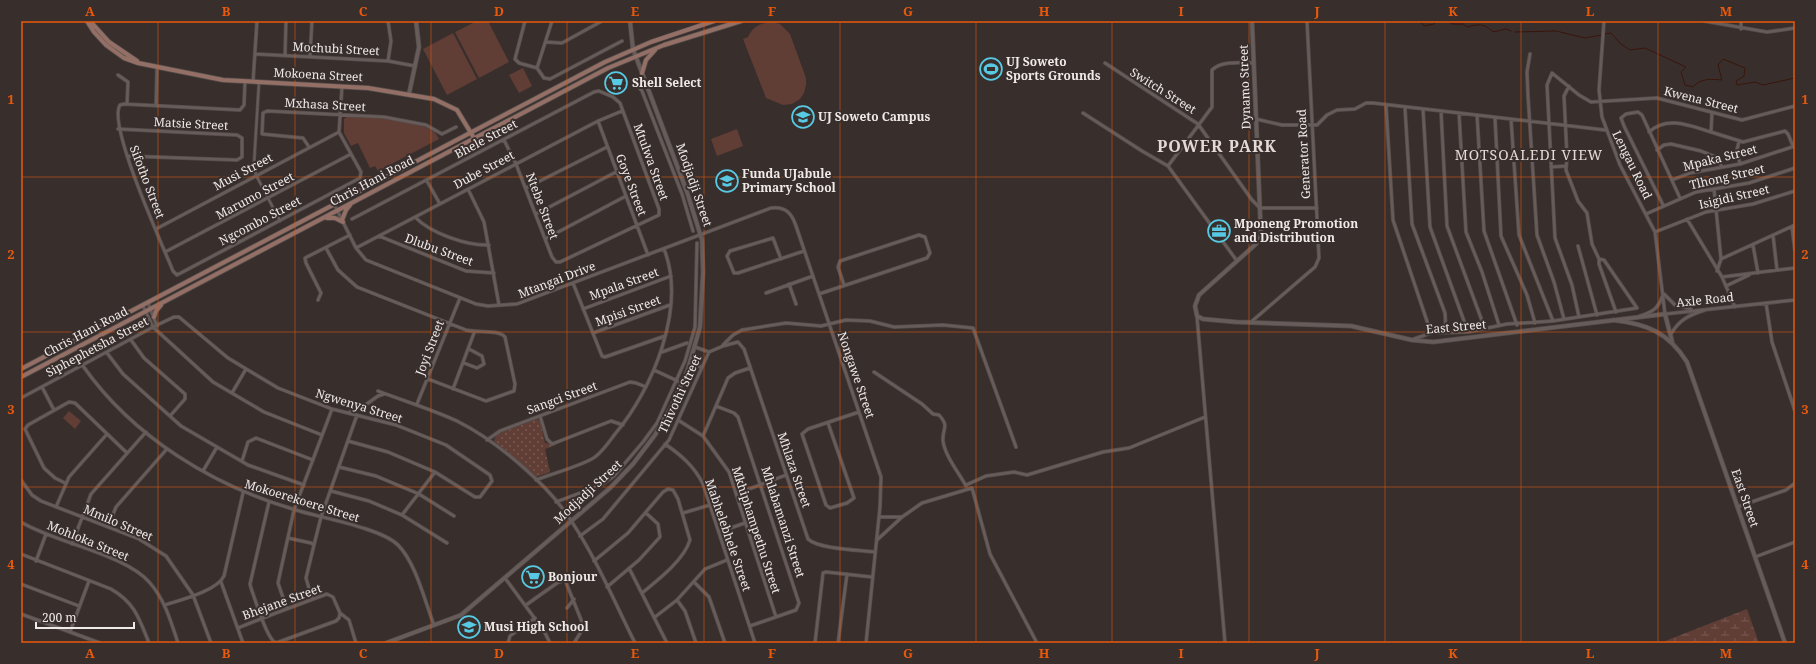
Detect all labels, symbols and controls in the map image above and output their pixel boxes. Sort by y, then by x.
text: A [85,2,95,20]
text: B [222,2,231,20]
text: C [359,2,368,20]
text: D [494,2,504,20]
text: E [631,2,640,20]
text: F [768,2,776,20]
text: G [903,2,913,20]
text: H [1039,2,1050,20]
text: I [1178,2,1184,20]
text: J [1313,2,1320,20]
text: K [1448,2,1458,20]
text: L [1586,2,1595,20]
text: M [1720,2,1733,20]
street label: Mochubi Street [292,38,380,59]
street label: Dynamo Street [1235,44,1254,130]
place label: UJ Soweto Sports Grounds [1006,53,1101,84]
sports icon: UJ Soweto Sports Grounds [978,56,1004,82]
street label: Mokoena Street [273,64,363,85]
street label: Switch Street [1127,64,1200,118]
supermarket icon: Shell Select [603,70,629,96]
place label: Shell Select [632,74,702,91]
street label: Kwena Street [1662,82,1740,117]
text: 1 [7,90,15,108]
text: 1 [1801,90,1809,108]
street label: Mxhasa Street [284,94,366,115]
school or university icon: UJ Soweto Campus [790,104,816,130]
place label: UJ Soweto Campus [818,108,930,125]
street label: Generator Road [1293,108,1314,199]
street label: Matsie Street [153,113,229,134]
street label: Bhele Street [451,115,520,162]
street label: Mtulwa Street [630,121,673,203]
street label: Lengau Road [1608,128,1657,203]
district label: POWER PARK [1157,135,1277,157]
street label: Mpaka Street [1681,140,1759,175]
street label: Modjadji Street [672,141,717,229]
street label: Sifotho Street [126,143,169,221]
district label: MOTSOALEDI VIEW [1455,145,1603,164]
street label: Dube Street [450,146,517,193]
street label: Musi Street [210,149,275,194]
street label: Chris Hani Road [327,151,417,210]
street label: Goye Street [612,151,651,218]
street label: Tlhong Street [1688,160,1766,193]
place label: Funda UJabule Primary School [742,165,837,196]
street label: Marumo Street [213,168,297,223]
school or university icon: Funda UJabule Primary School [714,168,740,194]
street label: Ntebe Street [522,170,563,242]
street label: Isigidi Street [1697,180,1771,213]
street label: Ngcombo Street [216,192,304,249]
place label: Mponeng Promotion and Distribution [1234,215,1358,246]
office icon: Mponeng Promotion and Distribution [1206,218,1232,244]
street label: Dlubu Street [403,229,476,270]
text: 2 [7,245,15,263]
text: 2 [1801,245,1809,263]
street label: Mtangai Drive [516,257,598,302]
street label: Mpala Street [587,263,661,304]
street label: Axle Road [1675,288,1735,311]
street label: Mpisi Street [593,291,663,330]
street label: Chris Hani Road [41,302,131,361]
street label: Siphephetsha Street [43,312,151,381]
street label: East Street [1425,315,1487,338]
street label: Joyi Street [411,318,448,379]
street label: Nongawe Street [834,329,879,420]
street label: Thivothi Street [654,352,705,436]
street label: Sangci Street [524,377,599,418]
street label: Ngwenya Street [314,384,405,427]
text: 3 [7,400,15,418]
text: 3 [1801,400,1809,418]
street label: Mhlaza Street [774,430,815,510]
street label: Modjadji Street [550,456,625,528]
street label: Mkhiphampethu Street [728,464,785,596]
street label: Mhlabamanzi Street [757,464,809,580]
street label: East Street [1728,466,1763,529]
street label: Mokoerekoere Street [243,475,362,526]
street label: Mabhelebhele Street [701,476,756,593]
street label: Mmilo Street [81,500,155,545]
street label: Mohloka Street [45,516,132,565]
text: 4 [7,555,15,573]
text: 4 [1801,555,1809,573]
supermarket icon: Bonjour [520,564,546,590]
place label: Bonjour [548,568,598,585]
street label: Bhejane Street [240,579,324,624]
scale bar [36,604,134,630]
text: 200 m [42,609,77,626]
school or university icon: Musi High School [456,614,482,640]
place label: Musi High School [484,618,589,635]
text: A [85,644,95,662]
text: B [222,644,231,662]
text: C [359,644,368,662]
text: D [494,644,504,662]
text: E [631,644,640,662]
text: F [768,644,776,662]
text: G [903,644,913,662]
text: H [1039,644,1050,662]
text: I [1178,644,1184,662]
text: J [1313,644,1320,662]
text: K [1448,644,1458,662]
text: L [1586,644,1595,662]
text: M [1720,644,1733,662]

